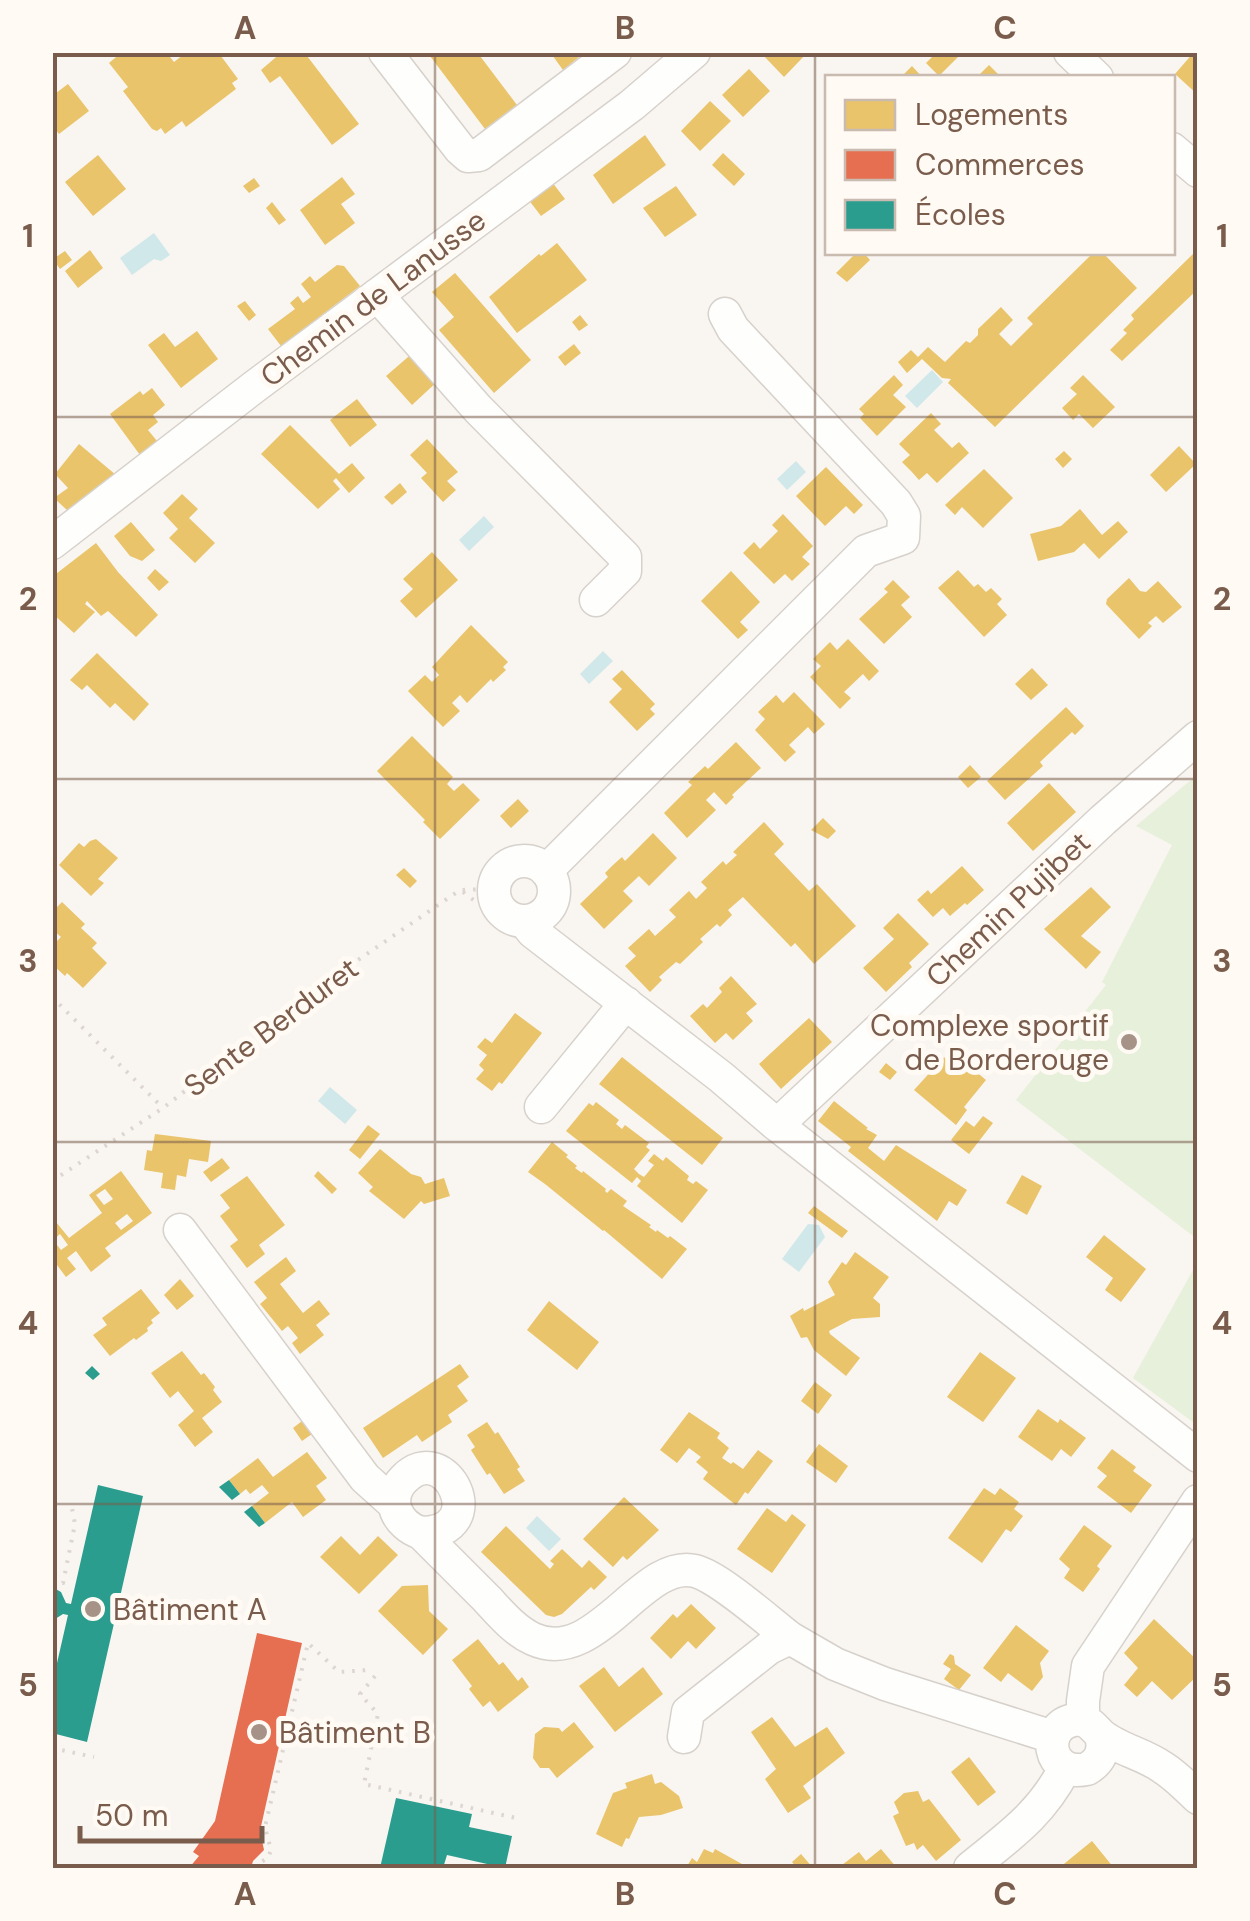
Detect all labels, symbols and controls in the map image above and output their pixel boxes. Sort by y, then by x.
text: A [234,7,256,49]
text: B [615,7,635,49]
text: C [993,7,1017,49]
legend [825,75,1175,255]
text: Logements [915,95,1068,134]
text: Commerces [915,145,1085,184]
text: Écoles [915,195,1006,234]
street label: Chemin de Lanusse [252,200,494,396]
text: 1 [22,215,34,257]
text: 1 [1216,215,1228,257]
text: 2 [19,578,37,620]
text: 2 [1213,578,1231,620]
street label: Chemin Pujibet [918,823,1098,995]
text: 3 [18,940,38,982]
text: 3 [1212,940,1232,982]
street label: Sente Berduret [176,949,366,1105]
place label: Complexe sportif de Borderouge [870,1006,1109,1079]
marker: Complexe sportif de Borderouge [1118,1031,1140,1053]
text: 4 [18,1302,38,1344]
text: 4 [1212,1302,1232,1344]
place label: Bâtiment A [113,1590,267,1629]
marker: Bâtiment A [82,1598,104,1620]
text: 5 [18,1664,38,1706]
text: 5 [1212,1664,1232,1706]
place label: Bâtiment B [279,1713,431,1752]
marker: Bâtiment B [248,1721,270,1743]
scale bar [80,1781,262,1843]
text: 50 m [95,1796,169,1835]
text: A [234,1873,256,1915]
text: B [615,1873,635,1915]
text: C [993,1873,1017,1915]

